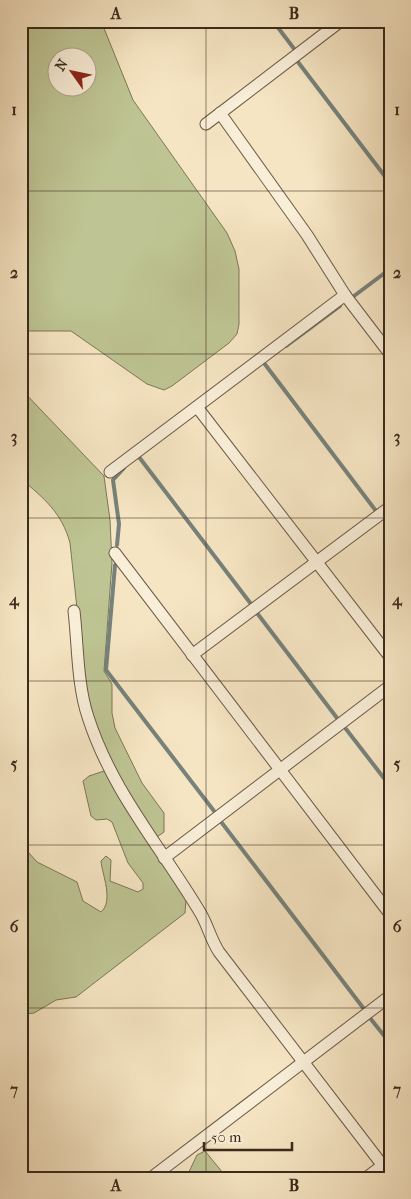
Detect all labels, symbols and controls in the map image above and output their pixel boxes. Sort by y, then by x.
text: A [110,4,122,23]
text: B [289,4,299,23]
north arrow [48,48,98,98]
text: N [51,56,72,74]
text: 1 [11,100,17,119]
text: 1 [394,100,400,119]
text: 2 [10,263,18,282]
text: 2 [393,263,401,282]
text: 3 [11,427,17,447]
text: 3 [394,427,400,447]
text: 4 [8,590,20,610]
text: 4 [391,590,403,610]
text: 5 [11,754,18,773]
text: 5 [394,754,401,773]
text: 6 [10,917,19,936]
text: 6 [393,917,402,936]
text: 7 [9,1080,18,1099]
text: 7 [392,1080,401,1099]
scale bar [204,1119,291,1151]
text: 50 m [211,1128,242,1146]
text: A [110,1176,122,1195]
text: B [289,1176,299,1195]

